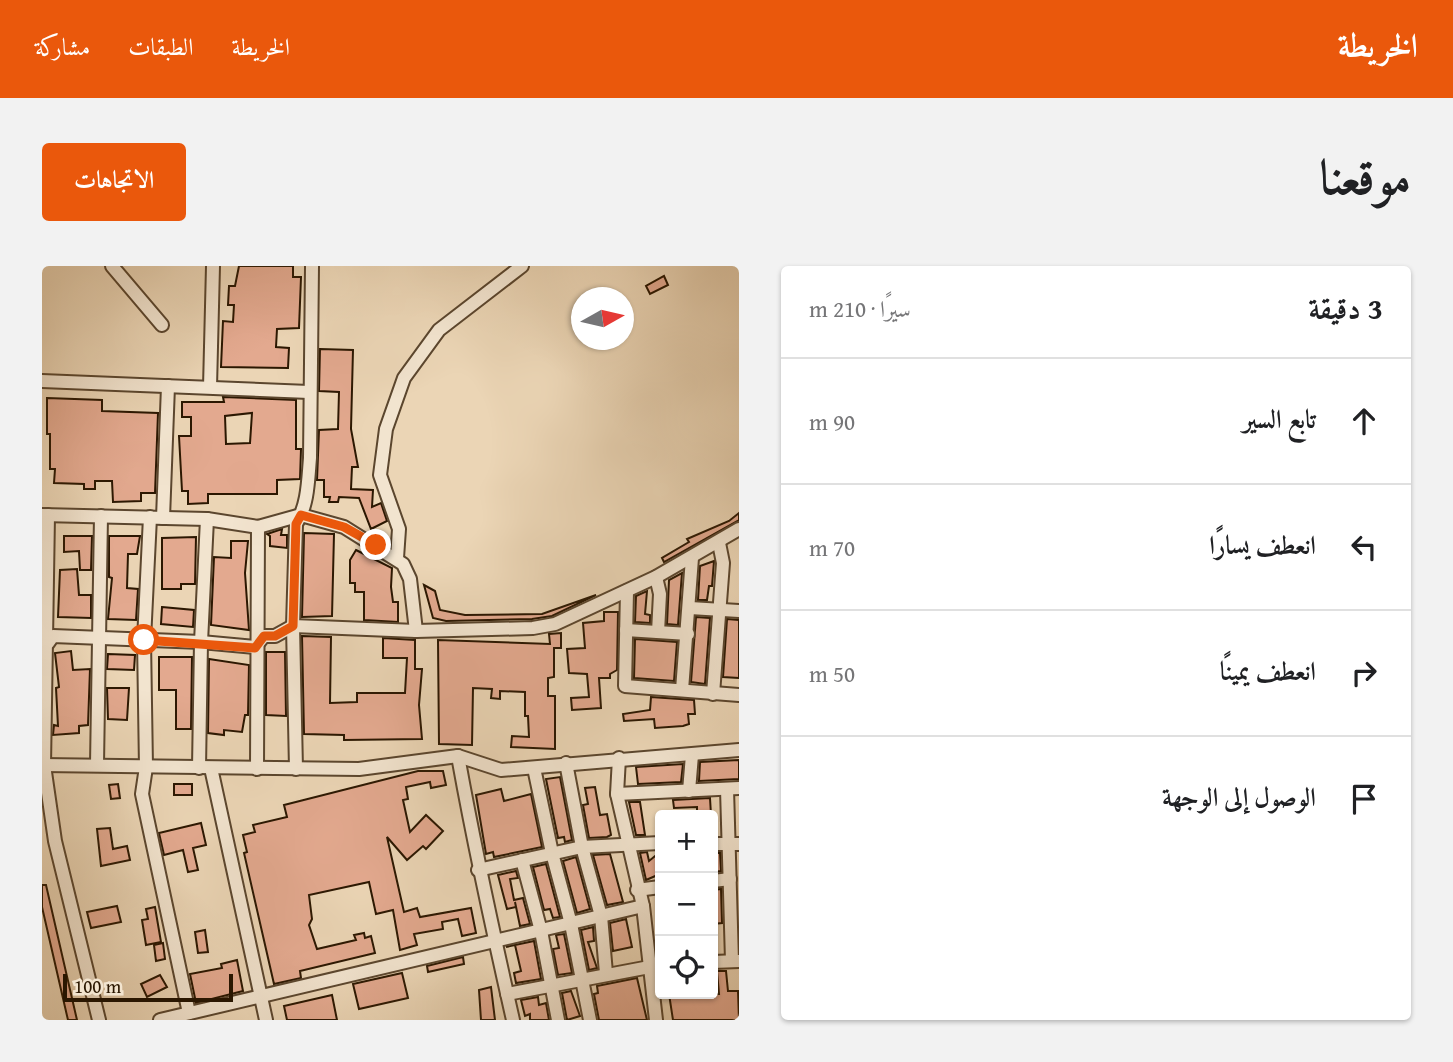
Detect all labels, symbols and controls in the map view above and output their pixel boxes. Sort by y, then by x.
text: الخريطة [1338,21,1418,69]
text: مشاركة [35,29,90,64]
text: الطبقات [128,29,194,64]
text: الخريطة [232,29,290,64]
text: موقعنا [1319,140,1411,212]
button: الاتجاهات [42,143,186,221]
text: 3 دقيقة [1308,286,1383,330]
north arrow [571,287,634,350]
text: سيرًا · 210 m [809,292,911,325]
text: تابع السير [1242,399,1316,438]
icon: ahead [1345,402,1383,440]
text: 90 m [809,405,855,438]
text: انعطف يسارًا [1209,525,1316,564]
icon: left [1345,528,1383,566]
route end [360,529,391,560]
text: 70 m [809,531,855,564]
route start [128,624,159,655]
text: انعطف يمينًا [1220,651,1316,690]
icon: right [1345,654,1383,692]
text: 50 m [809,657,855,690]
text: الوصول إلى الوجهة [1162,777,1316,816]
icon: arrive [1345,780,1383,818]
map controls [655,810,718,999]
button: + [655,810,718,873]
button: − [655,873,718,936]
button: locate [655,936,718,999]
scale bar [63,971,233,1003]
text: 100 m [74,972,121,1000]

